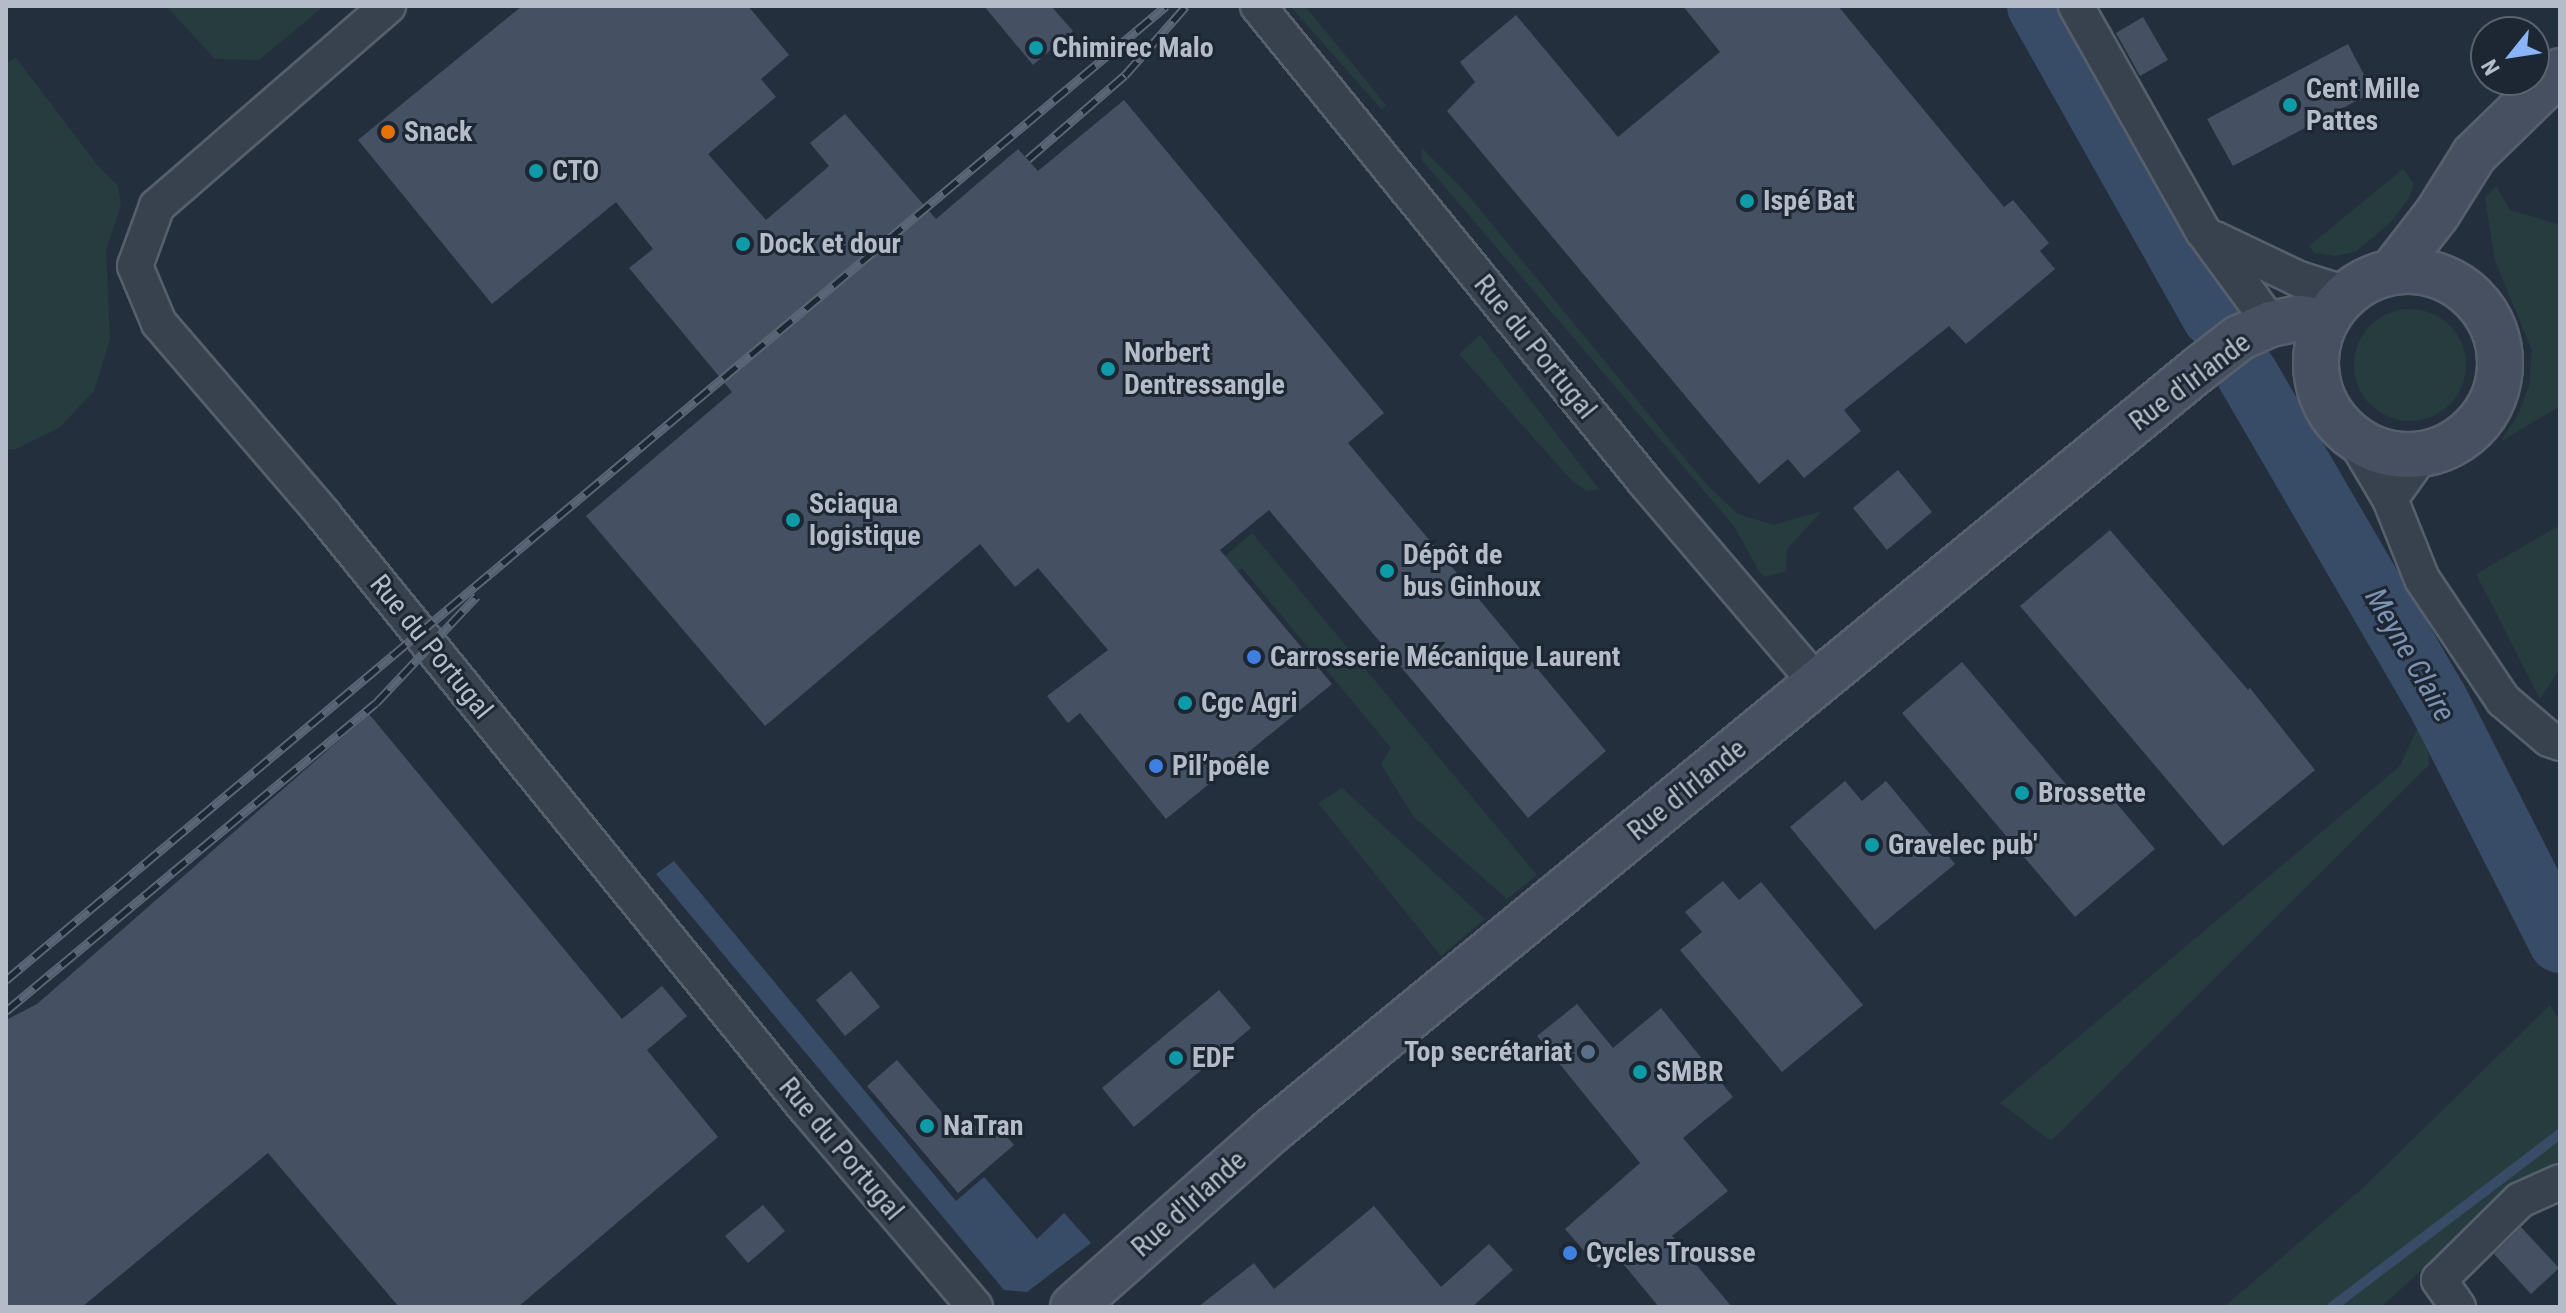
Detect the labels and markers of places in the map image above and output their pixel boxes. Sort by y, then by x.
place label: Chimirec Malo [1052,31,1214,65]
marker: Chimirec Malo [1027,39,1045,57]
place label: Cent Mille Pattes [2306,72,2420,138]
marker: Cent Mille Pattes [2281,96,2299,114]
place label: Snack [404,115,472,149]
marker: Snack [379,123,397,141]
place label: CTO [552,154,599,188]
marker: CTO [527,162,545,180]
place label: Ispé Bat [1763,184,1854,218]
marker: Ispé Bat [1738,192,1756,210]
place label: Dock et dour [759,227,901,261]
marker: Dock et dour [734,235,752,253]
place label: Norbert Dentressangle [1124,336,1285,402]
marker: Norbert Dentressangle [1099,360,1117,378]
place label: Sciaqua logistique [809,487,921,553]
marker: Sciaqua logistique [784,511,802,529]
place label: Dépôt de bus Ginhoux [1403,538,1541,604]
marker: Dépôt de bus Ginhoux [1378,562,1396,580]
place label: Carrosserie Mécanique Laurent [1270,640,1620,674]
marker: Carrosserie Mécanique Laurent [1245,648,1263,666]
place label: Cgc Agri [1201,686,1298,720]
marker: Cgc Agri [1176,694,1194,712]
place label: Pil’poêle [1172,749,1270,783]
marker: Pil’poêle [1147,757,1165,775]
place label: Brossette [2038,776,2146,810]
marker: Brossette [2013,784,2031,802]
place label: Gravelec pub' [1888,828,2037,862]
marker: Gravelec pub' [1863,836,1881,854]
place label: Top secrétariat [1404,1035,1572,1069]
place label: EDF [1192,1041,1235,1075]
marker: Top secrétariat [1579,1043,1597,1061]
marker: EDF [1167,1049,1185,1067]
place label: SMBR [1656,1055,1724,1089]
marker: SMBR [1631,1063,1649,1081]
place label: NaTran [943,1109,1023,1143]
marker: NaTran [918,1117,936,1135]
place label: Cycles Trousse [1586,1236,1756,1270]
marker: Cycles Trousse [1561,1244,1579,1262]

